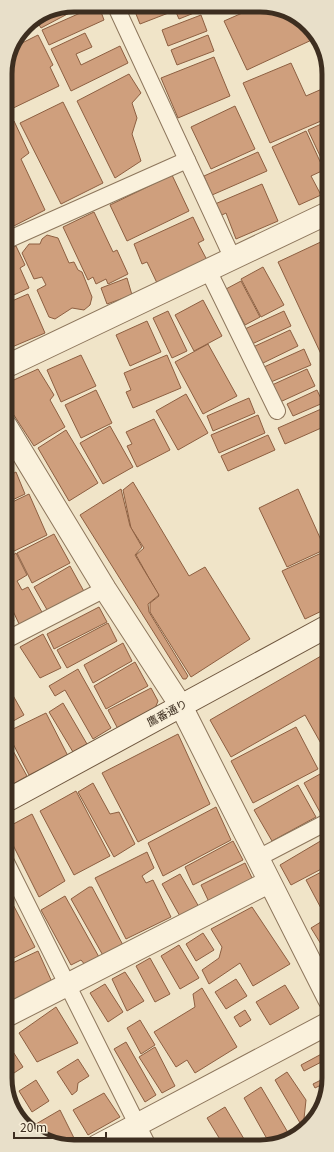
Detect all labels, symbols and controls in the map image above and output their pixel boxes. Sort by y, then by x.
street label: 鷹番通り [143,695,190,730]
scale bar [14,1114,106,1140]
text: 20 m [20,1118,47,1135]

